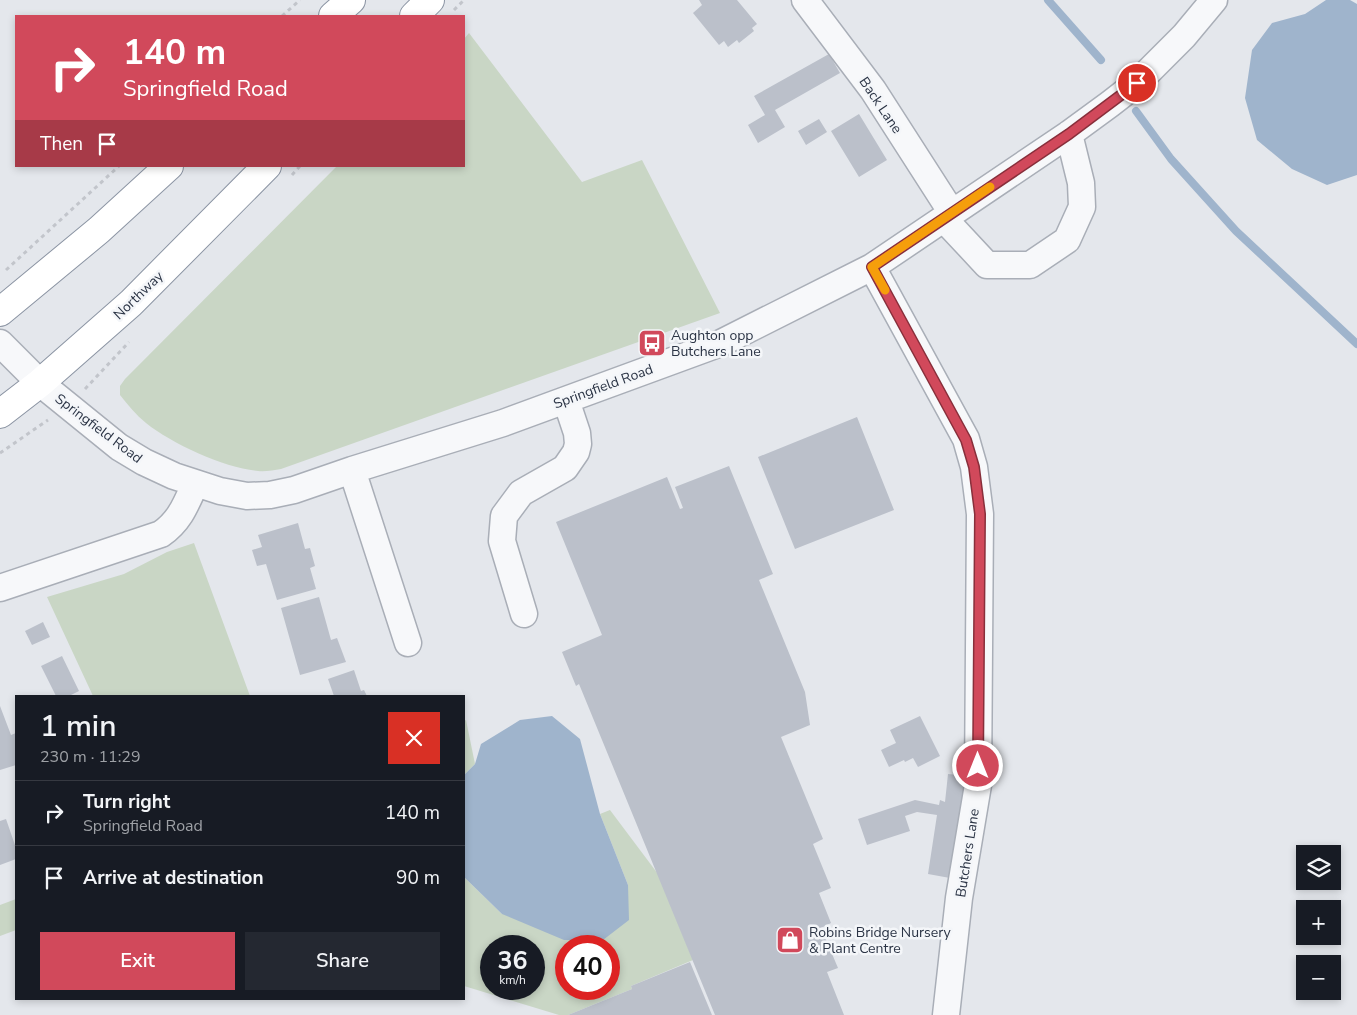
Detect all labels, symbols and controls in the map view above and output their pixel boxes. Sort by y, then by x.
text: 140 m [123,29,226,76]
icon: right [40,35,105,100]
pin [1116,62,1158,104]
icon: arrive [1123,69,1151,97]
street label: Back Lane [855,73,906,137]
text: Springfield Road [123,74,288,104]
icon: arrive [93,130,121,158]
text: Then [40,131,83,157]
street label: Northway [109,266,168,324]
place label: Aughton opp Butchers Lane [671,326,761,361]
bus stop icon: Aughton opp Butchers Lane [637,328,667,358]
street label: Springfield Road [551,360,656,413]
street label: Springfield Road [51,389,146,468]
text: 1 min [40,706,116,747]
button: close [388,712,440,764]
position arrow [951,739,1003,791]
text: 230 m · 11:29 [40,746,141,768]
text: Turn right [83,789,170,815]
icon: right [40,799,68,827]
text: 140 m [385,800,440,826]
street label: Butchers Lane [951,807,984,899]
text: Springfield Road [83,815,203,837]
map controls [1296,845,1341,1000]
button: layers [1296,845,1341,890]
icon: arrive [40,864,68,892]
text: Arrive at destination [83,865,264,891]
text: 90 m [396,865,440,891]
button: + [1296,900,1341,945]
place label: Robins Bridge Nursery & Plant Centre [809,923,952,958]
shop icon: Robins Bridge Nursery & Plant Centre [775,925,805,955]
button: Exit [40,932,235,990]
button: Share [245,932,440,990]
speed limit sign: 40 [555,935,620,1000]
text: 36 [497,944,528,978]
button: − [1296,955,1341,1000]
text: km/h [499,972,526,988]

